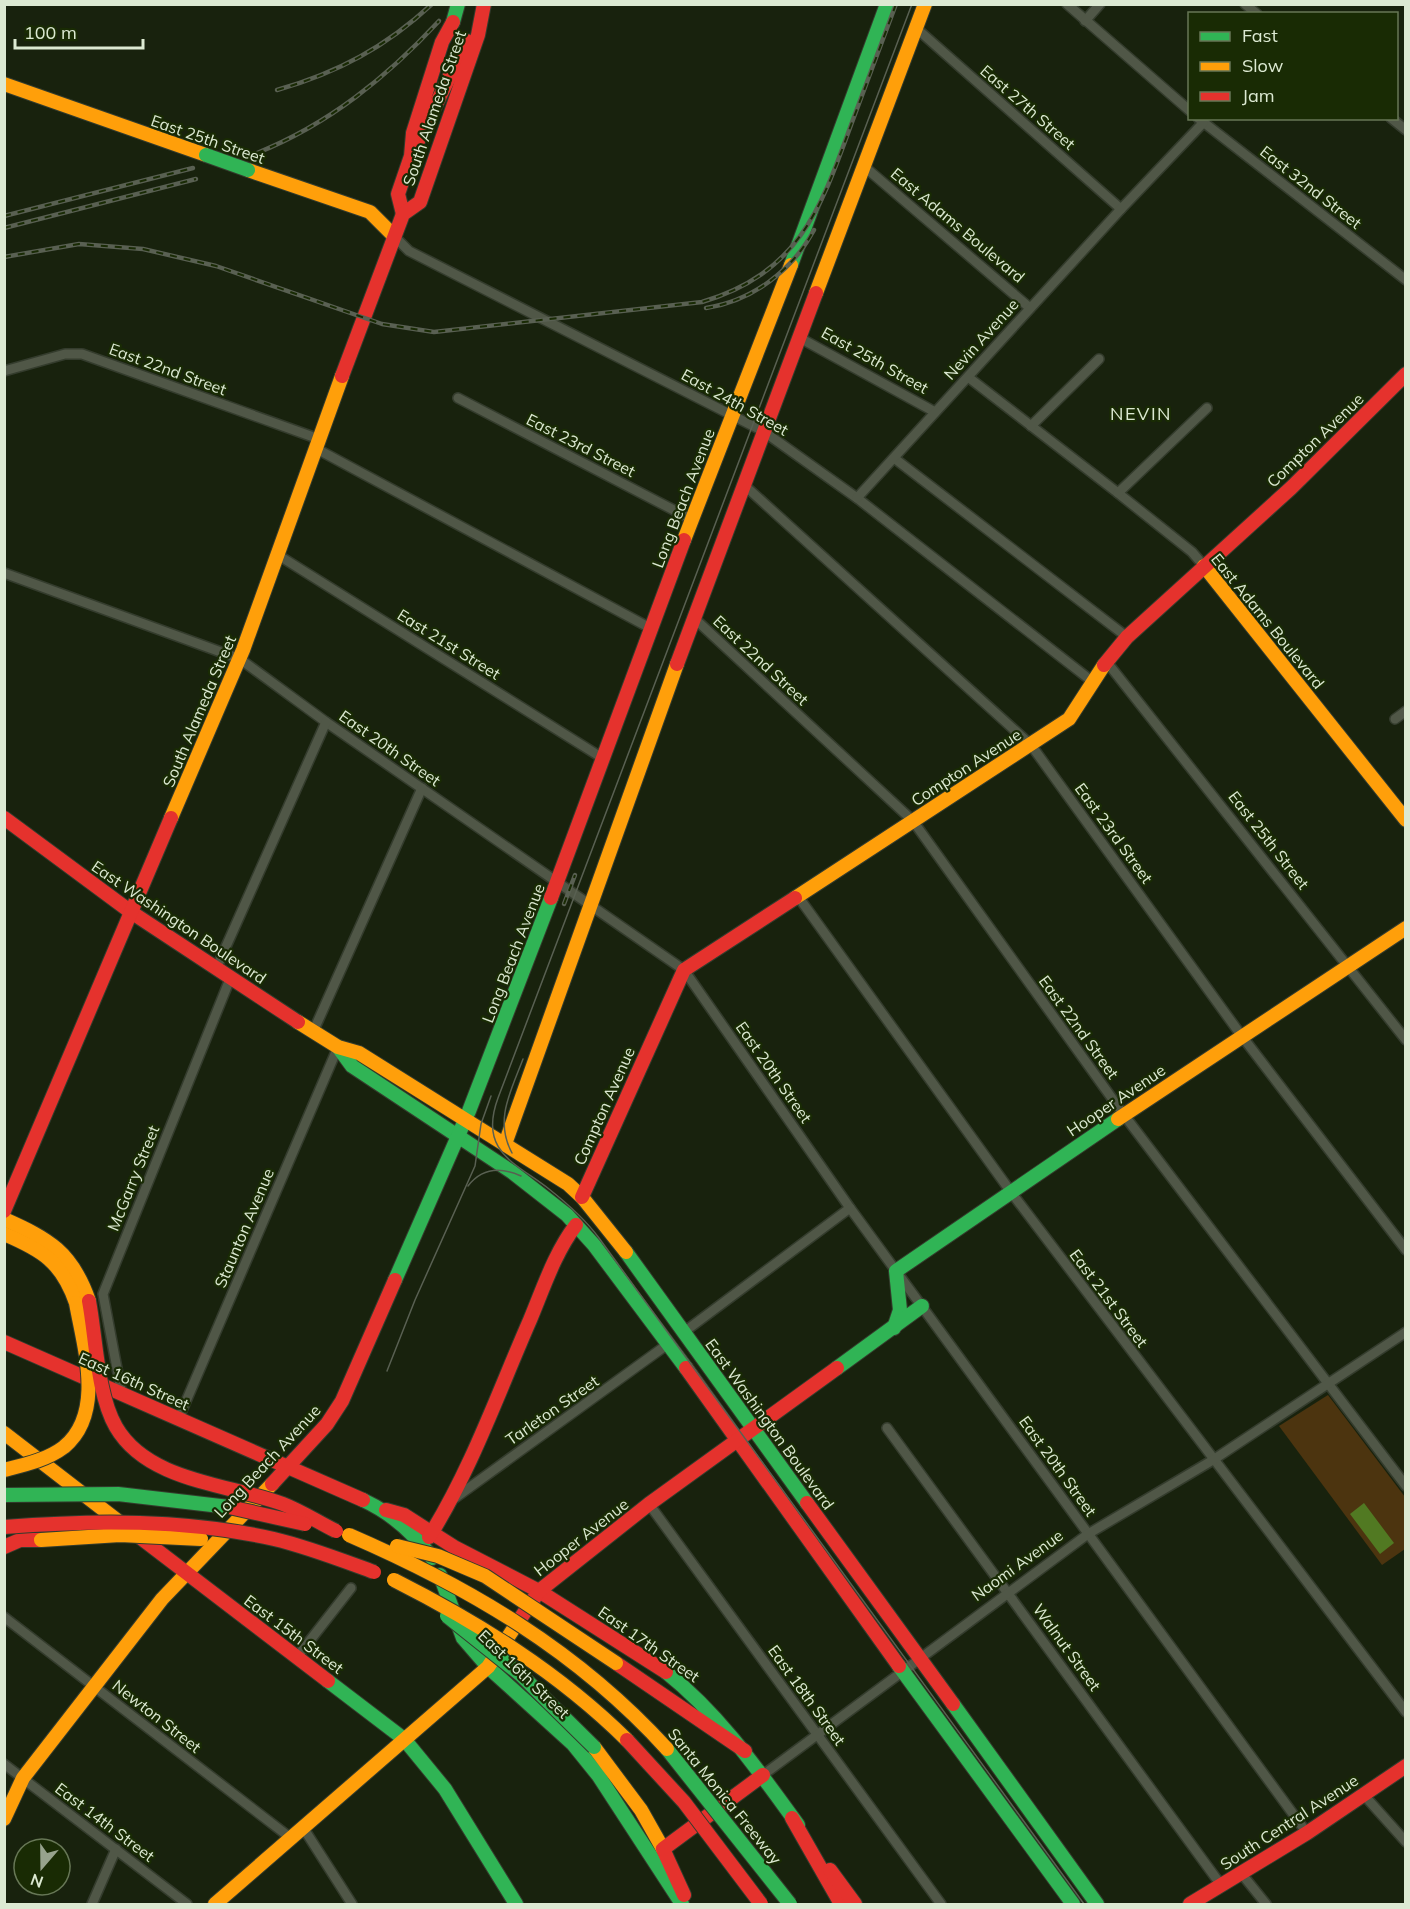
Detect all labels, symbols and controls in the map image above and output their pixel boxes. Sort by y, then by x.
scale bar [15,12,142,50]
legend [1188,12,1398,120]
text: 100 m [24,21,77,44]
text: Fast [1242,24,1278,47]
street label: South Alameda Street [398,27,470,188]
text: Slow [1242,54,1284,77]
street label: East 27th Street [976,60,1080,154]
text: Jam [1242,84,1275,107]
street label: East 25th Street [148,110,268,168]
street label: East 32nd Street [1256,141,1366,233]
street label: East Adams Boulevard [887,163,1029,287]
street label: Nevin Avenue [939,294,1023,384]
street label: East 25th Street [818,322,932,398]
street label: East 22nd Street [107,339,230,400]
street label: East 24th Street [678,364,792,440]
street label: Compton Avenue [1262,389,1368,491]
district label: NEVIN [1110,402,1172,425]
street label: East 23rd Street [523,409,639,481]
street label: Long Beach Avenue [647,426,719,570]
street label: East Adams Boulevard [1207,549,1329,693]
street label: East 21st Street [394,604,504,684]
street label: East 22nd Street [709,611,813,710]
street label: South Alameda Street [158,632,240,790]
street label: East 20th Street [335,706,445,791]
street label: Compton Avenue [907,724,1025,810]
street label: East 23rd Street [1071,779,1157,888]
street label: East 25th Street [1224,787,1314,893]
street label: East Washington Boulevard [88,856,270,988]
street label: Long Beach Avenue [477,881,549,1025]
street label: East 22nd Street [1035,971,1124,1083]
street label: East 20th Street [732,1017,817,1127]
street label: Compton Avenue [569,1044,639,1168]
street label: Hooper Avenue [1063,1060,1169,1140]
street label: McGarry Street [103,1122,163,1234]
street label: Staunton Avenue [210,1165,278,1291]
street label: East 21st Street [1066,1245,1153,1351]
street label: East Washington Boulevard [701,1335,839,1513]
street label: East 16th Street [76,1348,193,1415]
street label: Tarleton Street [502,1370,603,1449]
street label: Long Beach Avenue [209,1400,325,1522]
street label: East 20th Street [1015,1412,1101,1520]
street label: Hooper Avenue [530,1494,632,1580]
street label: Naomi Avenue [967,1525,1067,1605]
street label: East 15th Street [240,1590,348,1678]
street label: Walnut Street [1029,1599,1106,1695]
street label: East 17th Street [594,1602,704,1687]
street label: East 16th Street [474,1625,574,1723]
street label: East 18th Street [764,1641,850,1749]
street label: Newton Street [109,1675,206,1757]
street label: Santa Monica Freeway [664,1724,786,1869]
street label: South Central Avenue [1216,1770,1362,1874]
street label: East 14th Street [51,1778,159,1866]
north arrow [12,1837,72,1897]
text: N [28,1870,46,1893]

